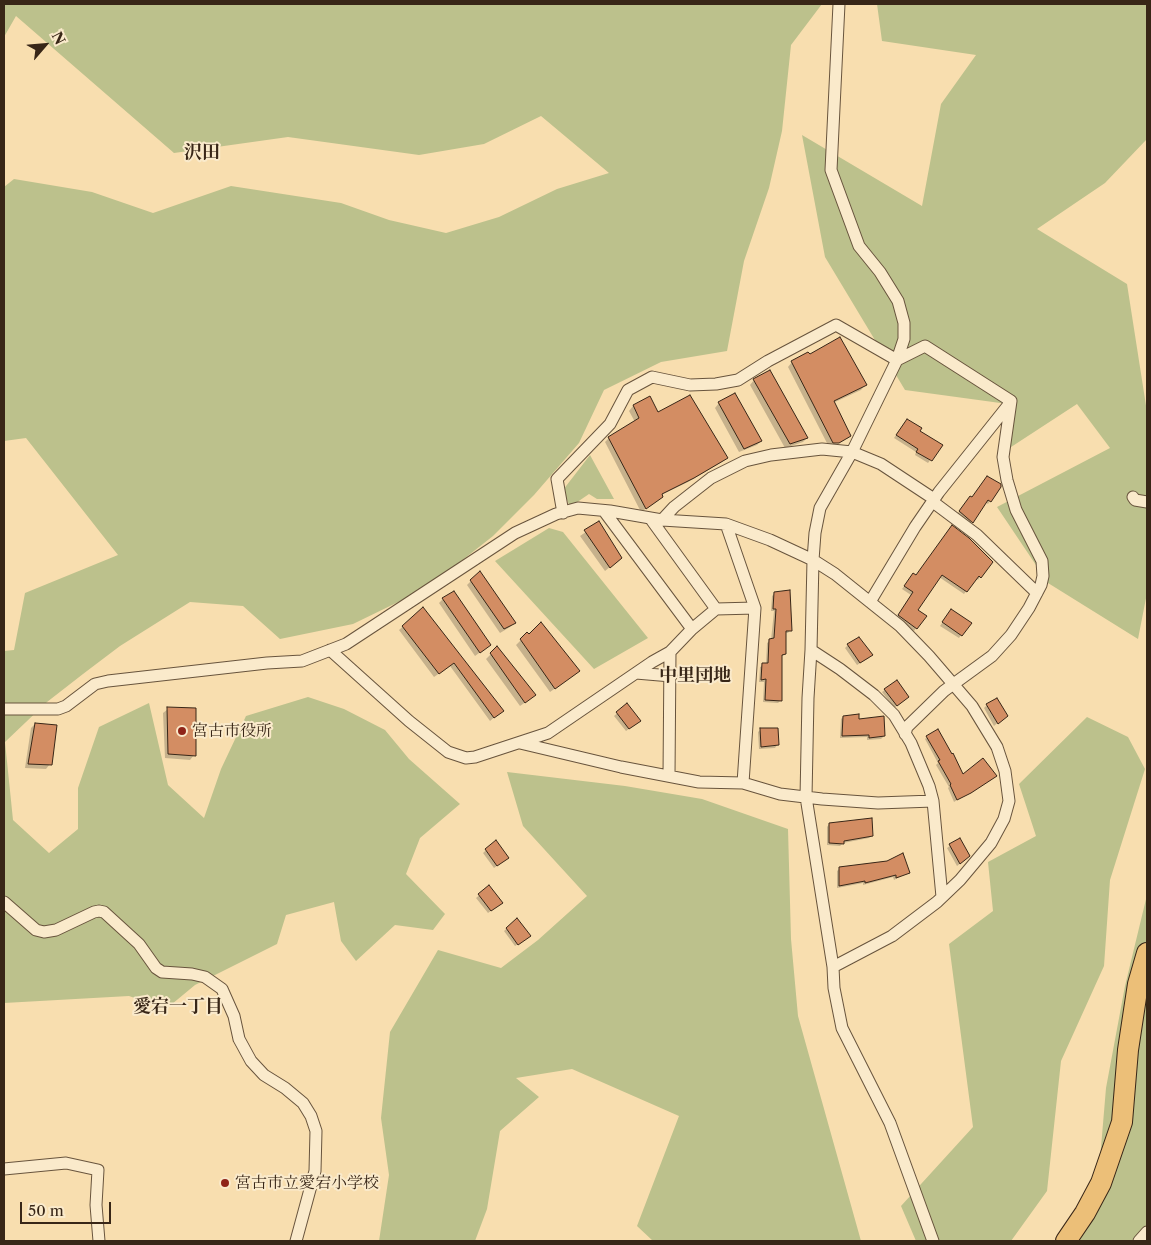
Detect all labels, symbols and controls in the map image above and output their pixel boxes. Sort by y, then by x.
north arrow [20,20,70,70]
text: N [48,29,69,48]
district label: 沢田 [184,142,220,164]
district label: 中里団地 [659,665,731,687]
place label: 宮古市役所 [192,721,272,741]
marker: 宮古市役所 [176,725,188,737]
district label: 愛宕一丁目 [133,996,223,1018]
place label: 宮古市立愛宕小学校 [235,1173,379,1193]
marker: 宮古市立愛宕小学校 [219,1177,231,1189]
scale bar [22,1192,114,1224]
text: 50 m [28,1201,64,1220]

